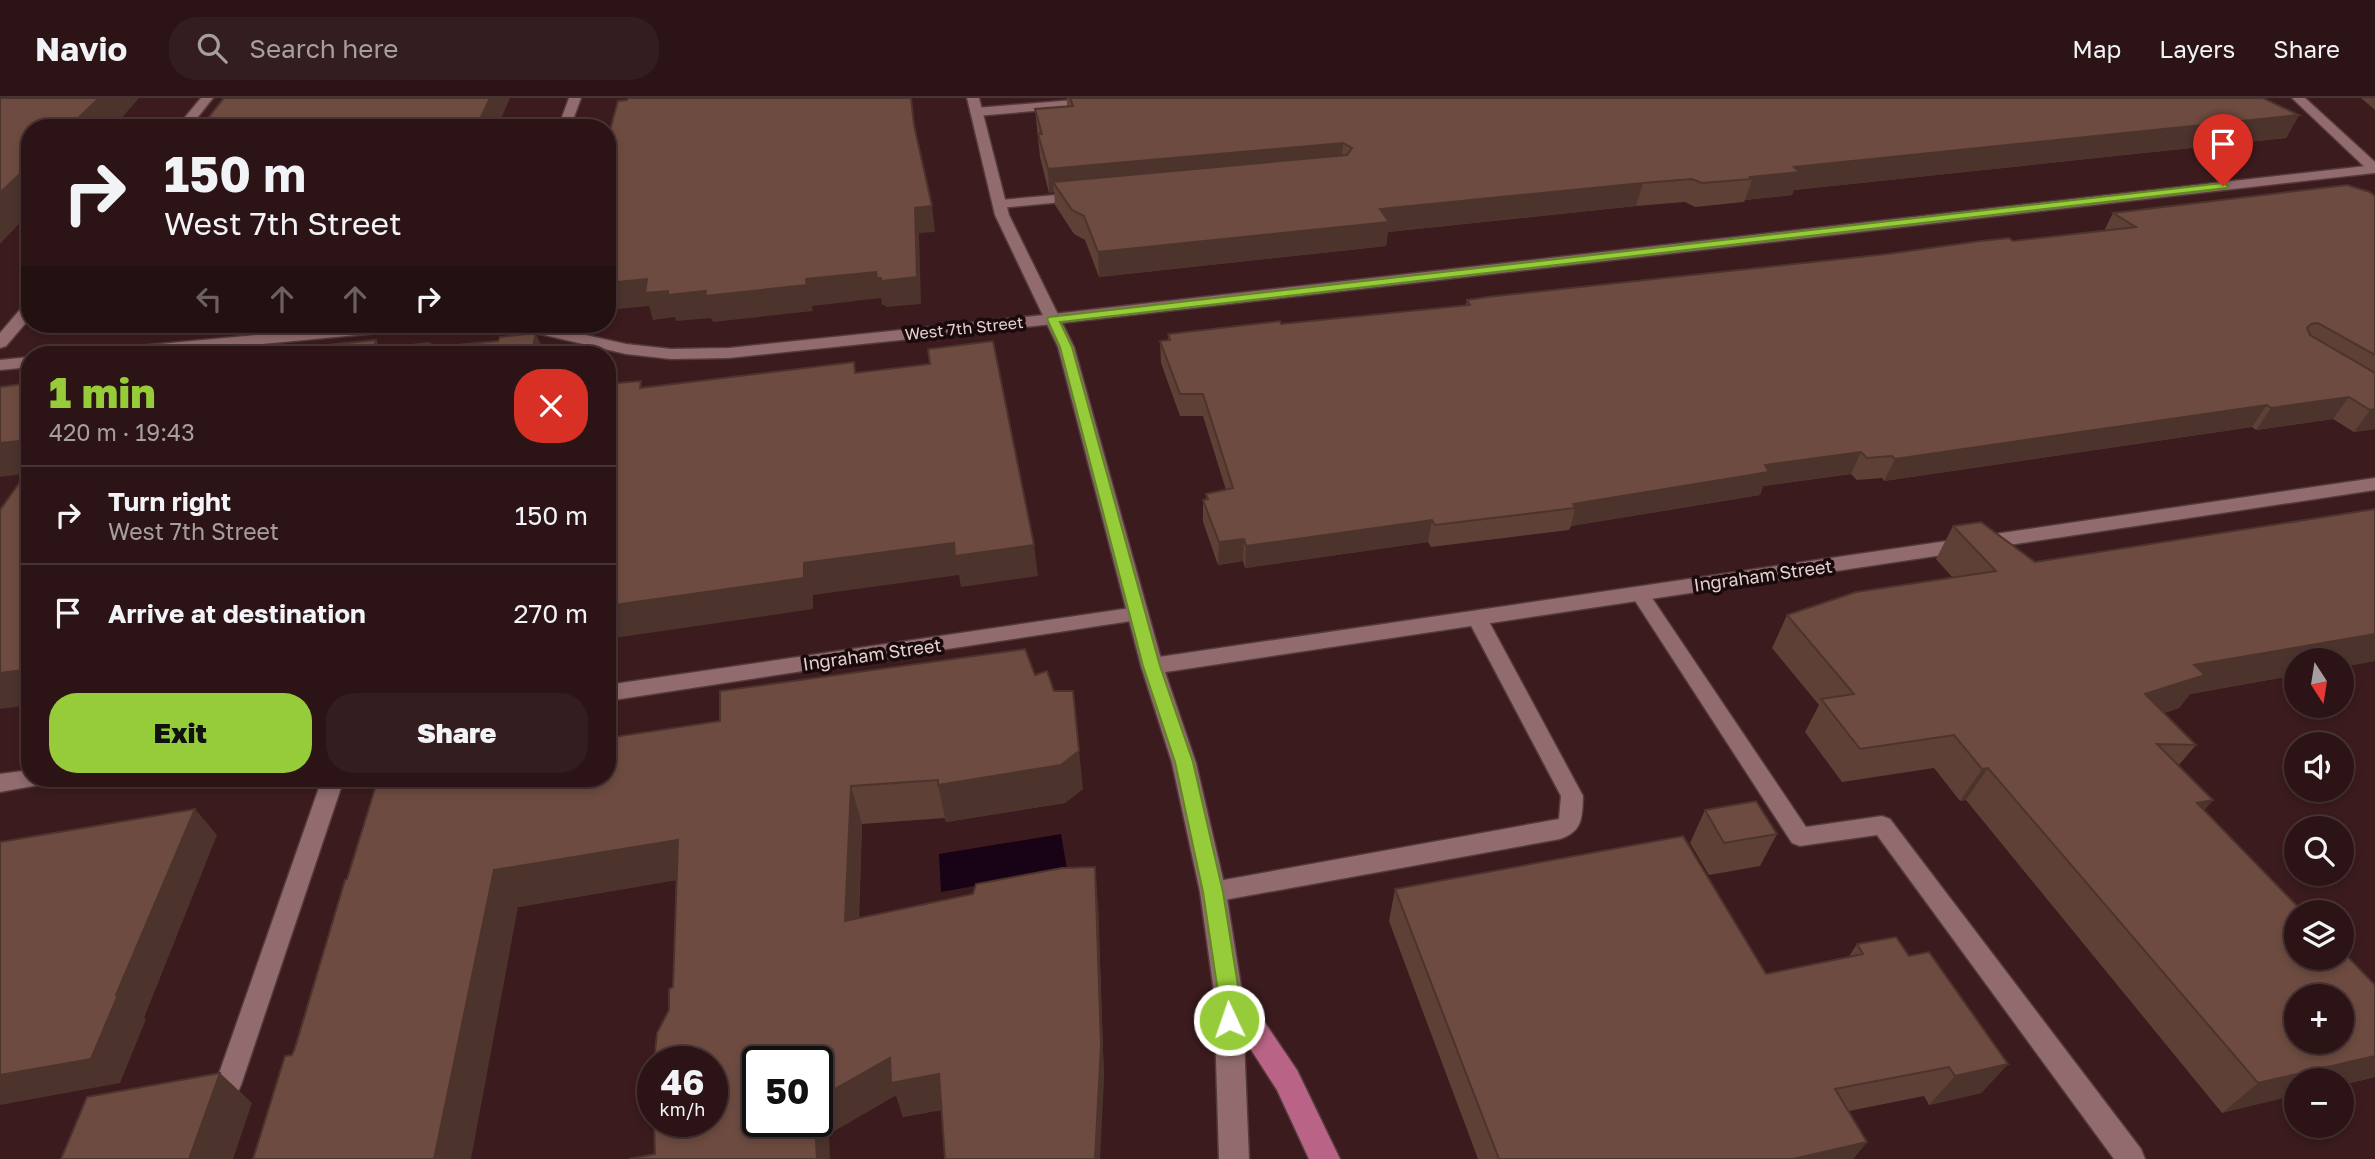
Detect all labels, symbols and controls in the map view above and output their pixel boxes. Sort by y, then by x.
search box [169,17,659,80]
text: Navio [35,29,127,68]
icon: search [193,29,231,67]
text: Search here [249,33,398,64]
text: Map [2072,34,2121,63]
text: Layers [2159,34,2235,63]
text: Share [2273,34,2340,63]
pin [2193,114,2253,186]
icon: arrive [2204,125,2242,163]
text: 150 m [164,144,306,203]
icon: right [49,147,140,238]
text: West 7th Street [164,204,402,242]
icon: left [190,280,228,318]
icon: ahead [263,280,301,318]
icon: ahead [336,280,374,318]
icon: right [409,280,447,318]
street label: West 7th Street [904,312,1024,344]
text: 1 min [49,367,156,417]
button: close [514,369,588,443]
text: 420 m · 19:43 [49,418,195,446]
text: Turn right [108,486,231,517]
icon: right [49,496,87,534]
text: 150 m [515,500,588,531]
text: West 7th Street [108,517,279,545]
street label: Ingraham Street [1692,554,1834,596]
icon: arrive [49,594,87,632]
text: Arrive at destination [108,598,366,629]
text: 270 m [514,598,588,629]
street label: Ingraham Street [801,633,943,675]
north arrow [2284,648,2354,718]
map controls [2284,648,2354,1138]
button: Exit [49,693,312,773]
button: Share [326,693,588,773]
button: sound [2284,732,2354,802]
button: search [2284,816,2354,886]
button: layers [2284,900,2354,970]
position arrow [1192,983,1266,1057]
button: + [2284,984,2354,1054]
speed limit sign: 50 [742,1046,833,1137]
text: 46 [660,1061,705,1103]
button: − [2284,1068,2354,1138]
text: km/h [660,1098,705,1120]

